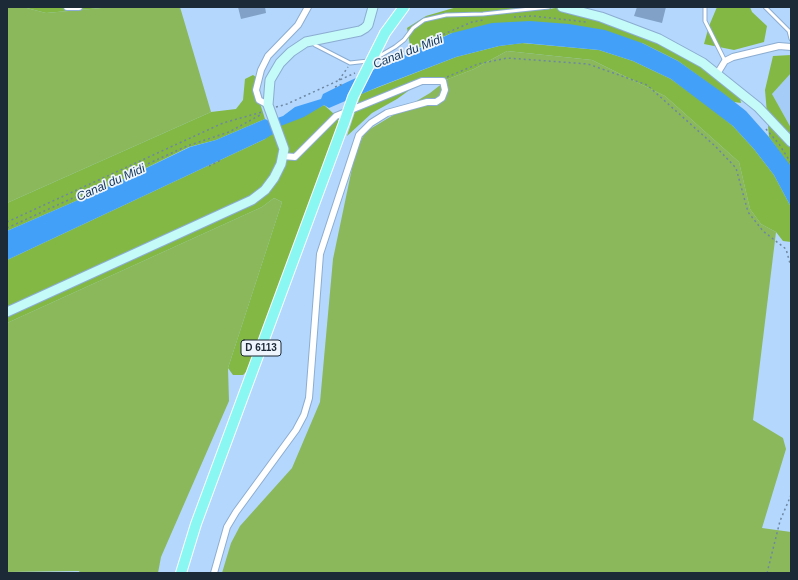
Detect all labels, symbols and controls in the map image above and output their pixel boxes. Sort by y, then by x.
water label: Canal du Midi [371,32,445,72]
water label: Canal du Midi [75,162,147,204]
road number: D 6113 [241,340,281,356]

